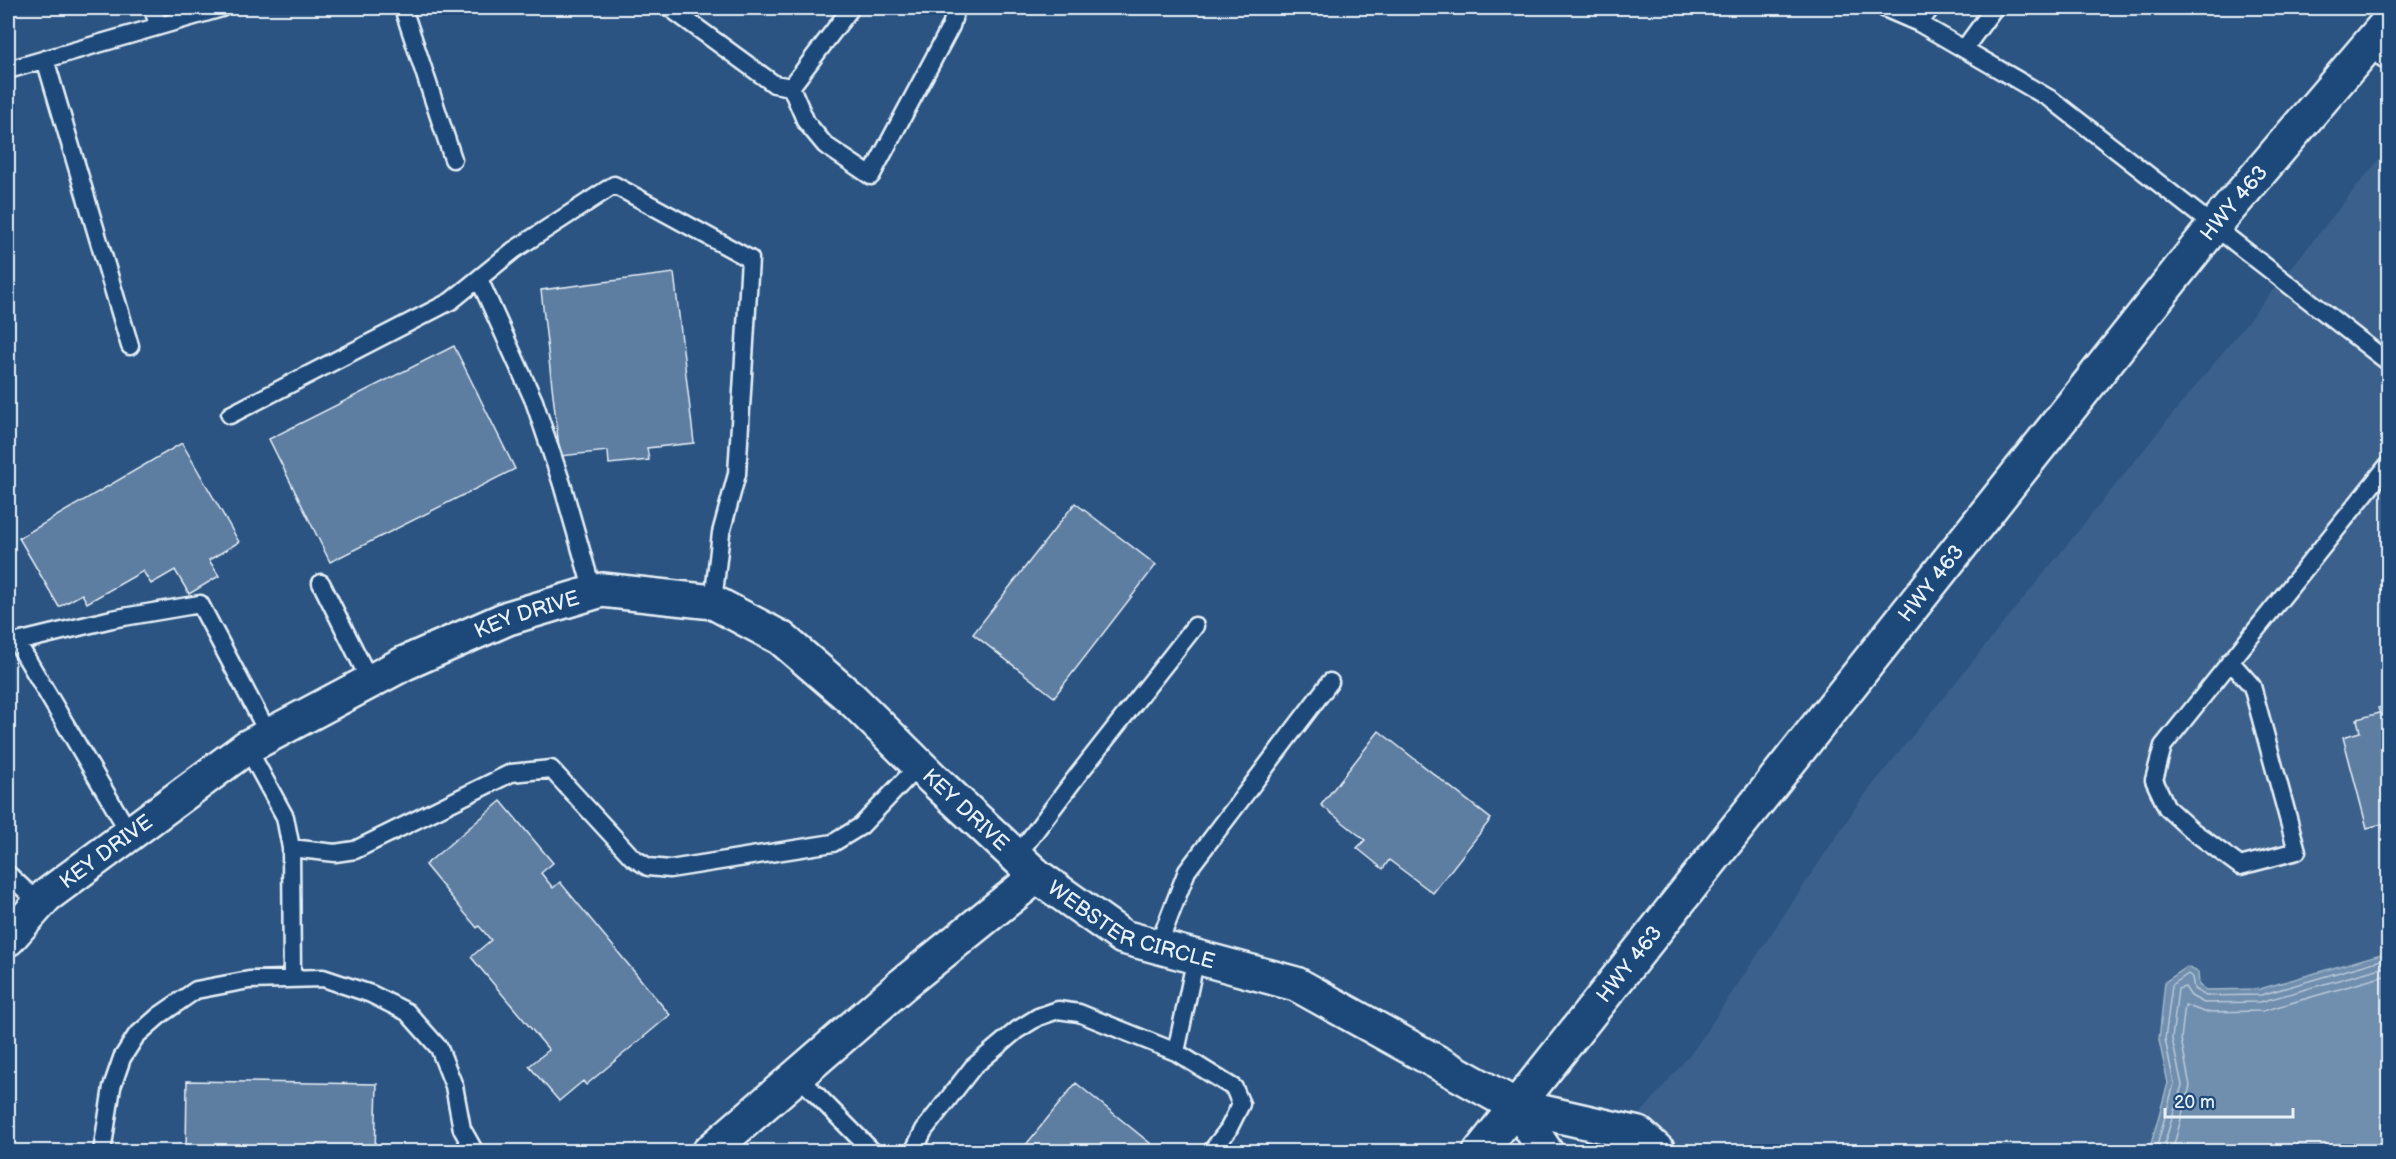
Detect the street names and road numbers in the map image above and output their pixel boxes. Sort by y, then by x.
street label: HWY 463 [2195,160,2273,246]
street label: HWY 463 [1893,540,1969,627]
street label: KEY DRIVE [471,586,582,644]
street label: KEY DRIVE [917,764,1014,856]
street label: KEY DRIVE [55,809,157,894]
street label: WEBSTER CIRCLE [1043,876,1218,974]
street label: HWY 463 [1591,921,1668,1008]

